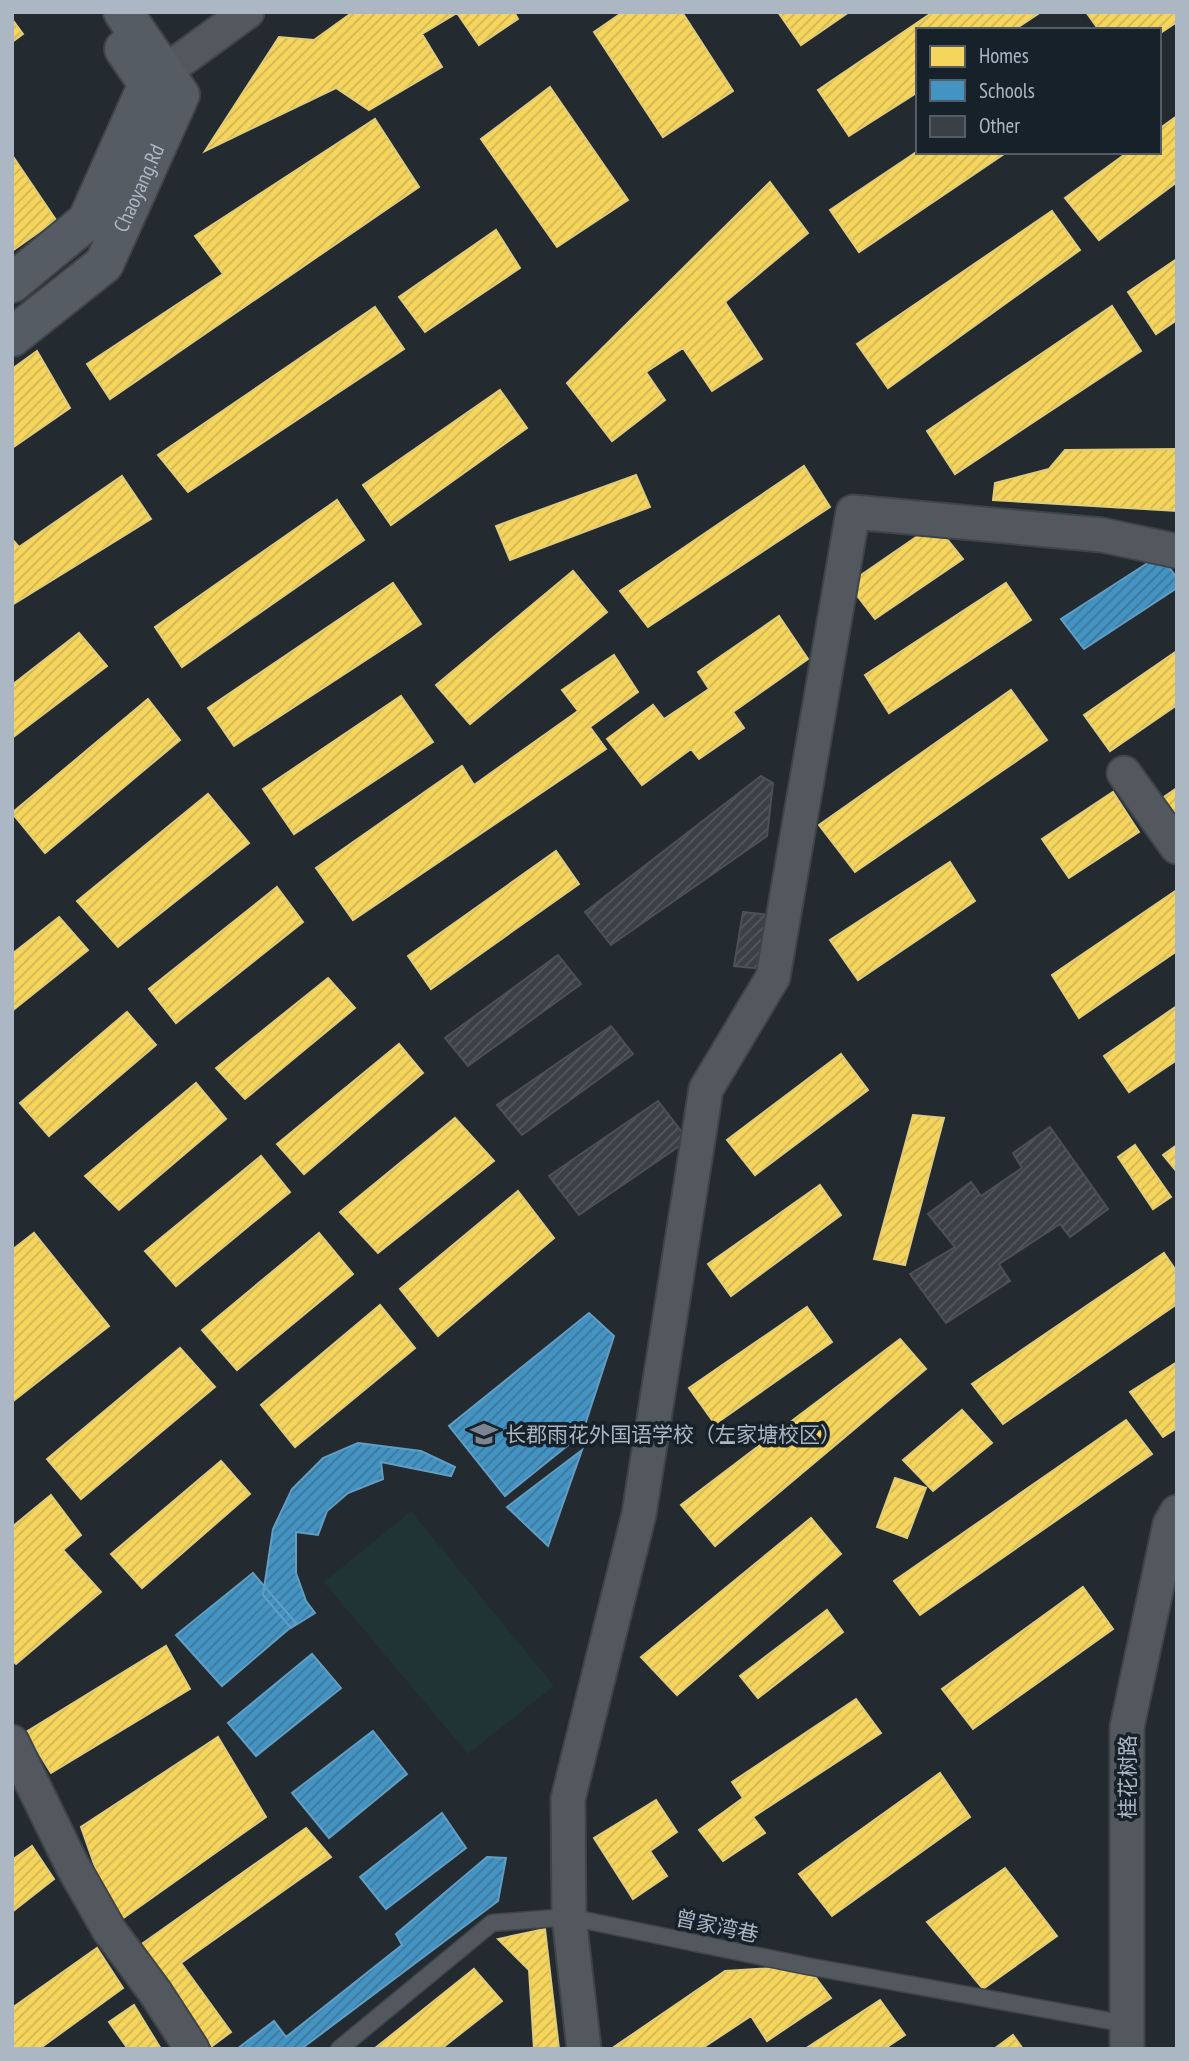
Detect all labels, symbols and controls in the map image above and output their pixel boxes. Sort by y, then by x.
legend [916,28,1161,154]
text: Homes [979,42,1029,69]
text: Schools [979,77,1035,104]
text: Other [979,112,1020,139]
street label: Chaoyang.Rd [107,140,170,236]
school or university icon: 长郡雨花外国语学校（左家塘校区） [469,1419,499,1449]
place label: 长郡雨花外国语学校（左家塘校区） [505,1421,841,1448]
street label: 桂花树路 [1114,1735,1141,1819]
street label: 曾家湾巷 [673,1904,761,1948]

